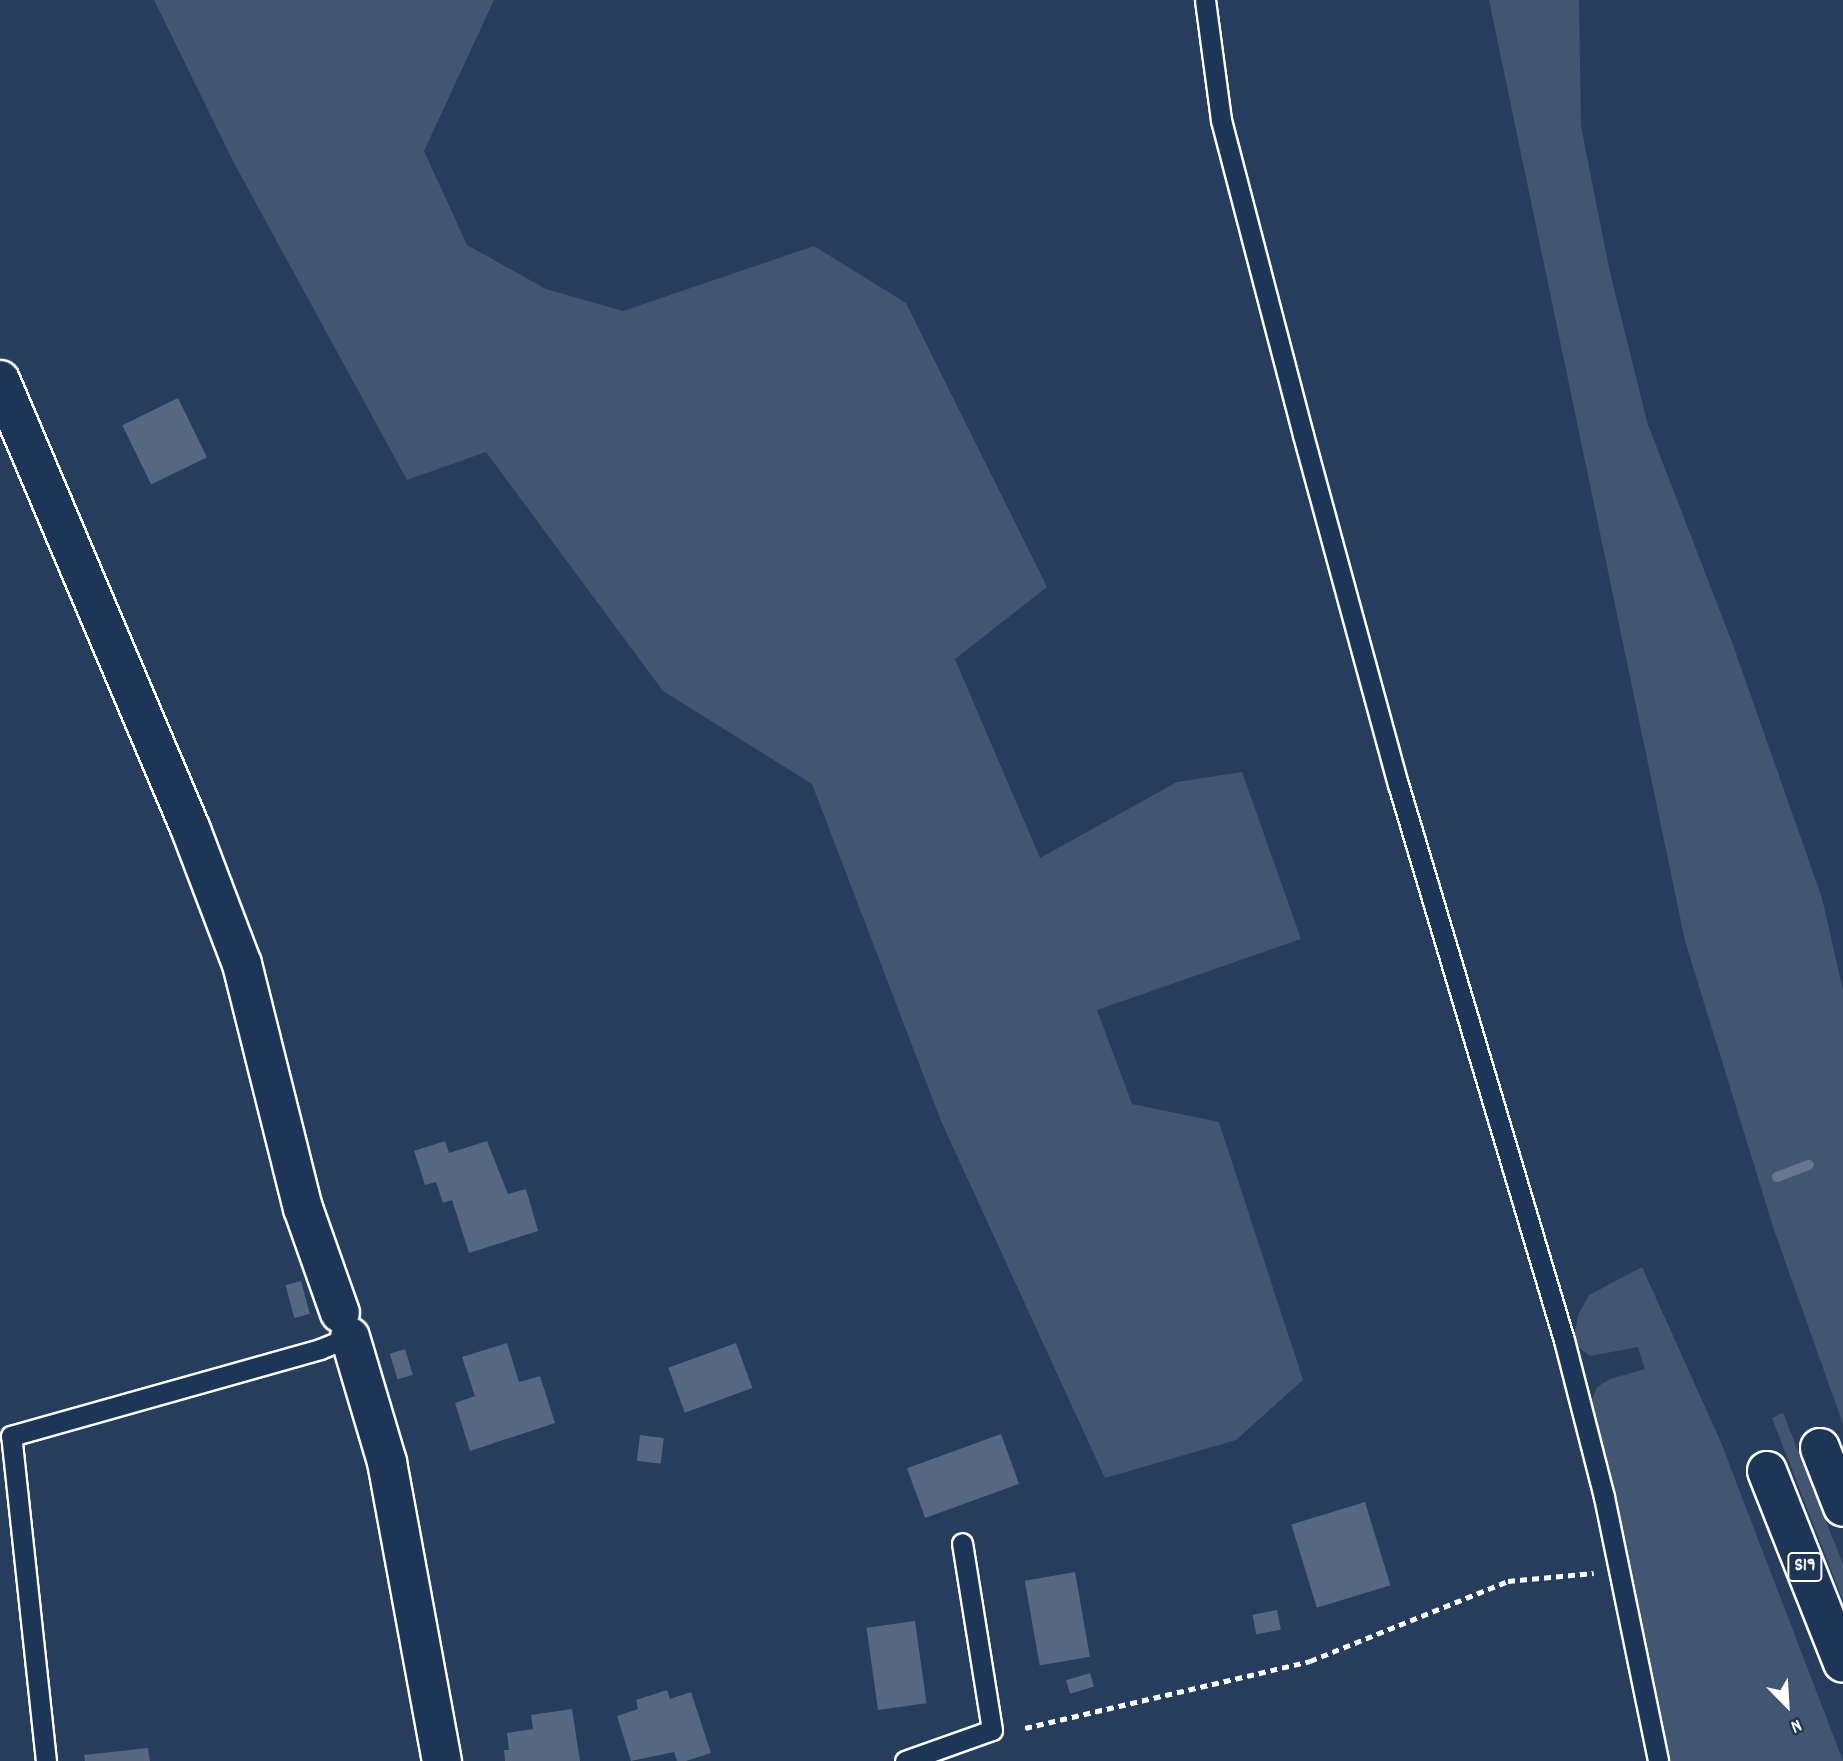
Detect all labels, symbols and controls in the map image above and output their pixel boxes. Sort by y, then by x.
road number: S19 [1786,1552,1824,1582]
north arrow [1752,1670,1822,1740]
text: N [1786,1710,1806,1739]

